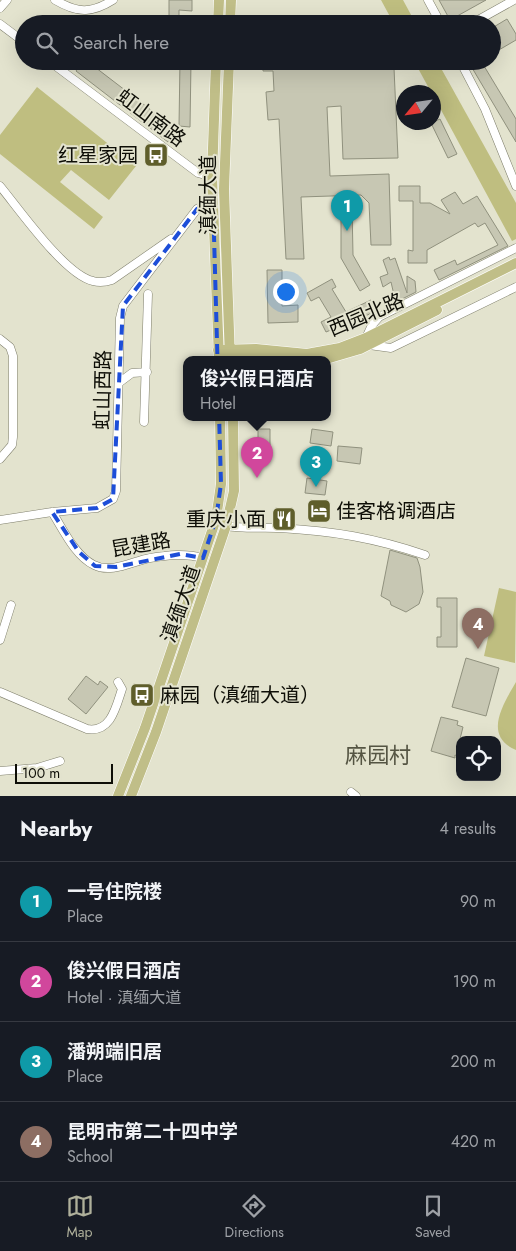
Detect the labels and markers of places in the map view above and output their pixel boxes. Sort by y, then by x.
place label: 红星家园 [58,141,138,170]
bus stop icon: 红星家园 [143,142,169,168]
pin: 1 [331,190,363,231]
pin: 2 [241,437,273,478]
pin: 3 [300,446,332,487]
place label: 佳客格调酒店 [336,497,456,526]
hotel icon: 佳客格调酒店 [306,498,332,524]
place label: 重庆小面 [186,505,266,534]
restaurant icon: 重庆小面 [271,506,297,532]
pin: 4 [462,608,494,649]
place label: 麻园（滇缅大道） [160,681,320,710]
bus stop icon: 麻园（滇缅大道） [129,682,155,708]

